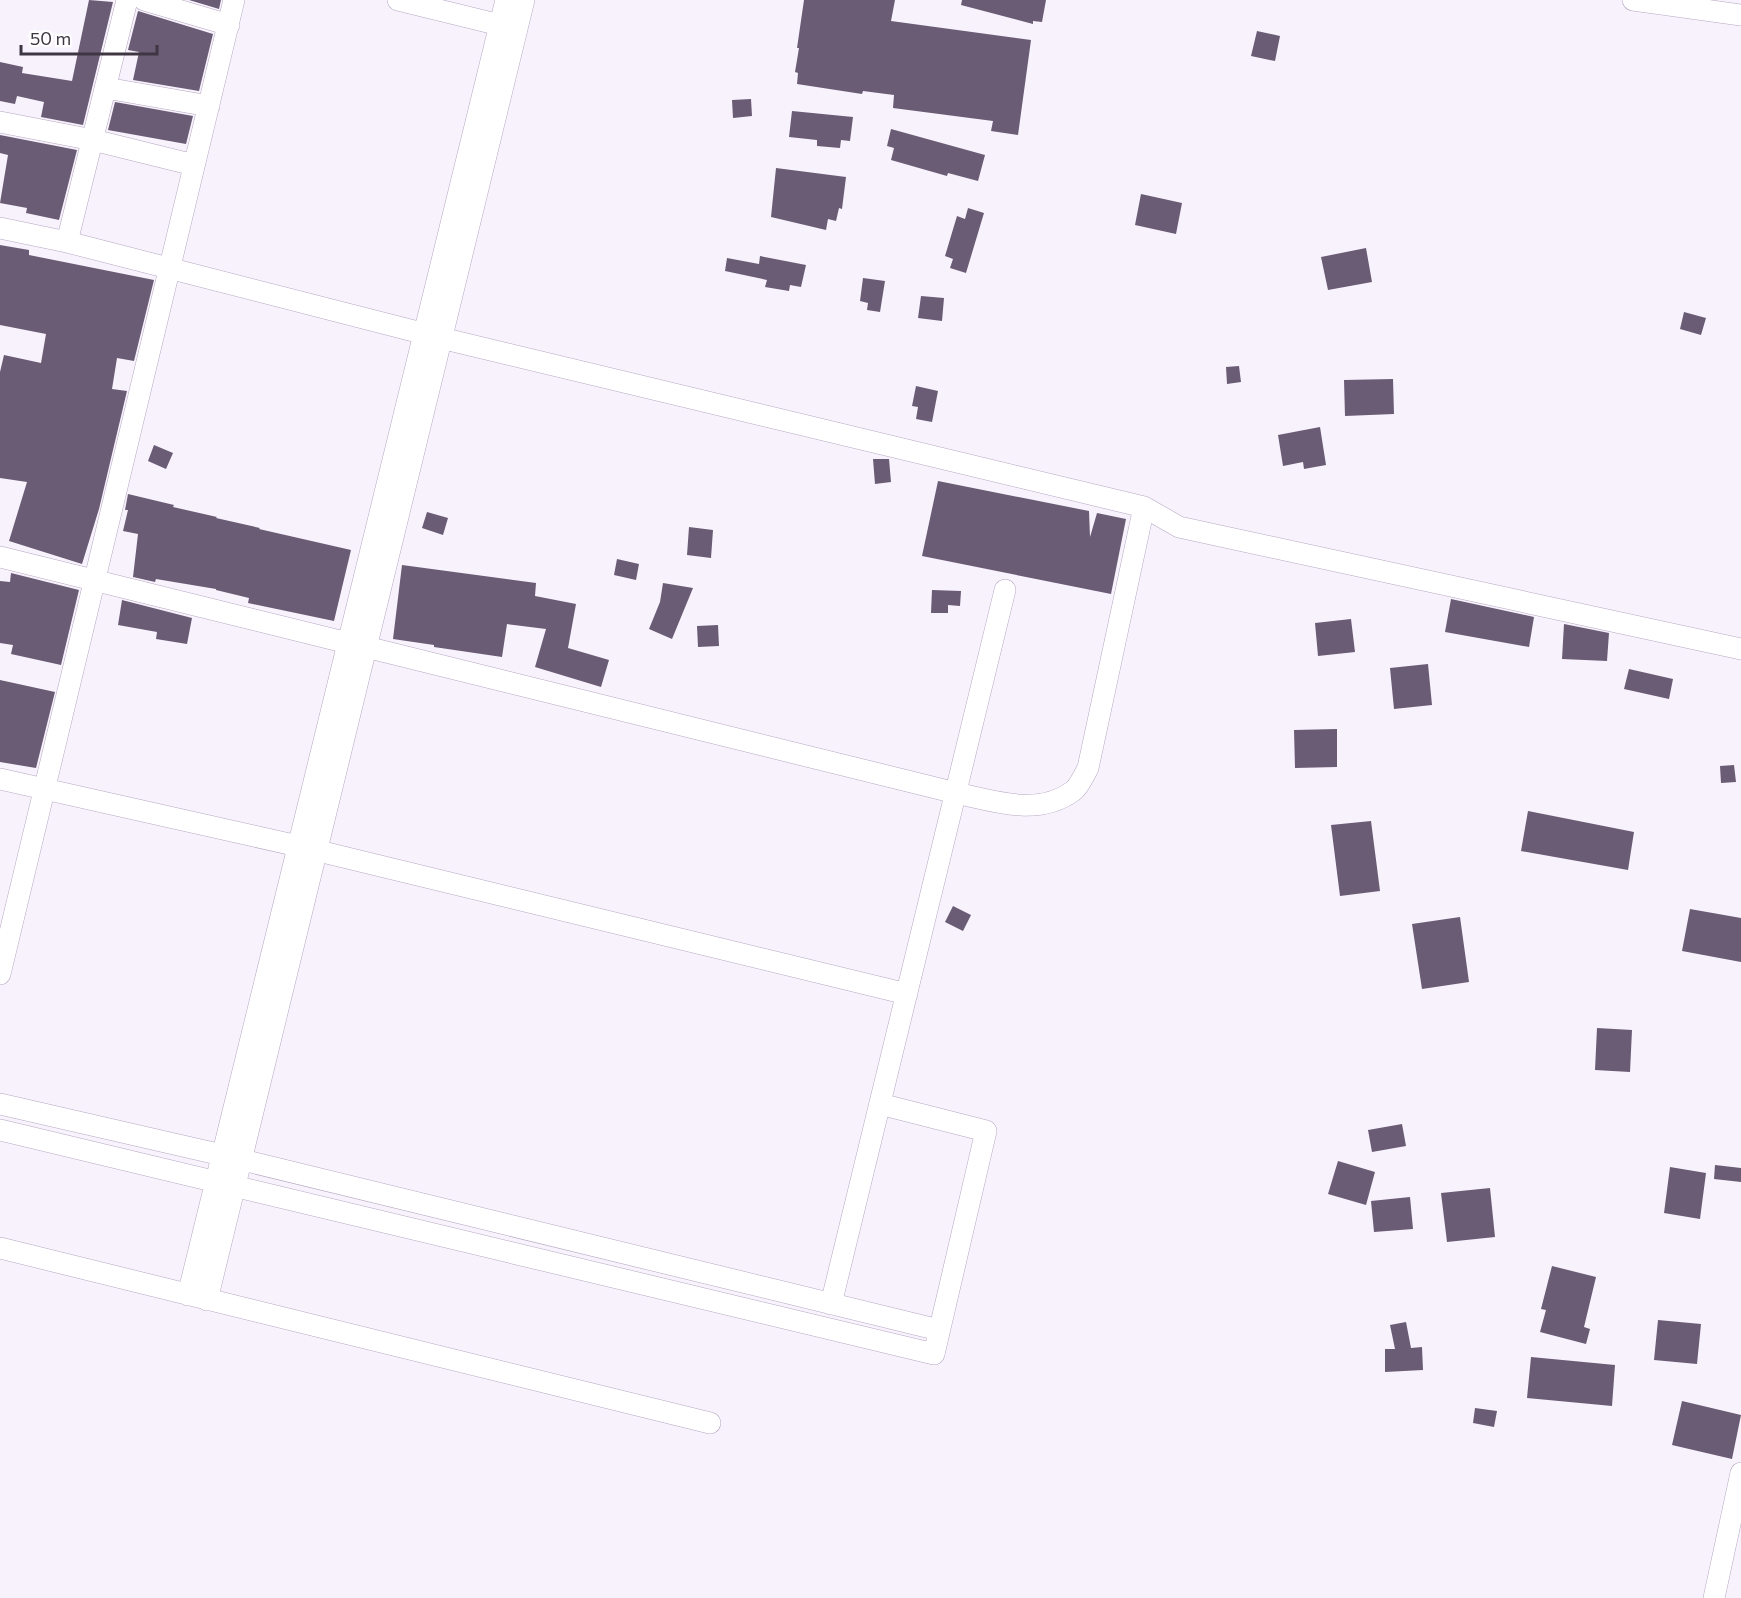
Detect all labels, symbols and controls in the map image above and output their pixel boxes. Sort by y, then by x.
scale bar [21,18,158,56]
text: 50 m [30,27,71,49]

